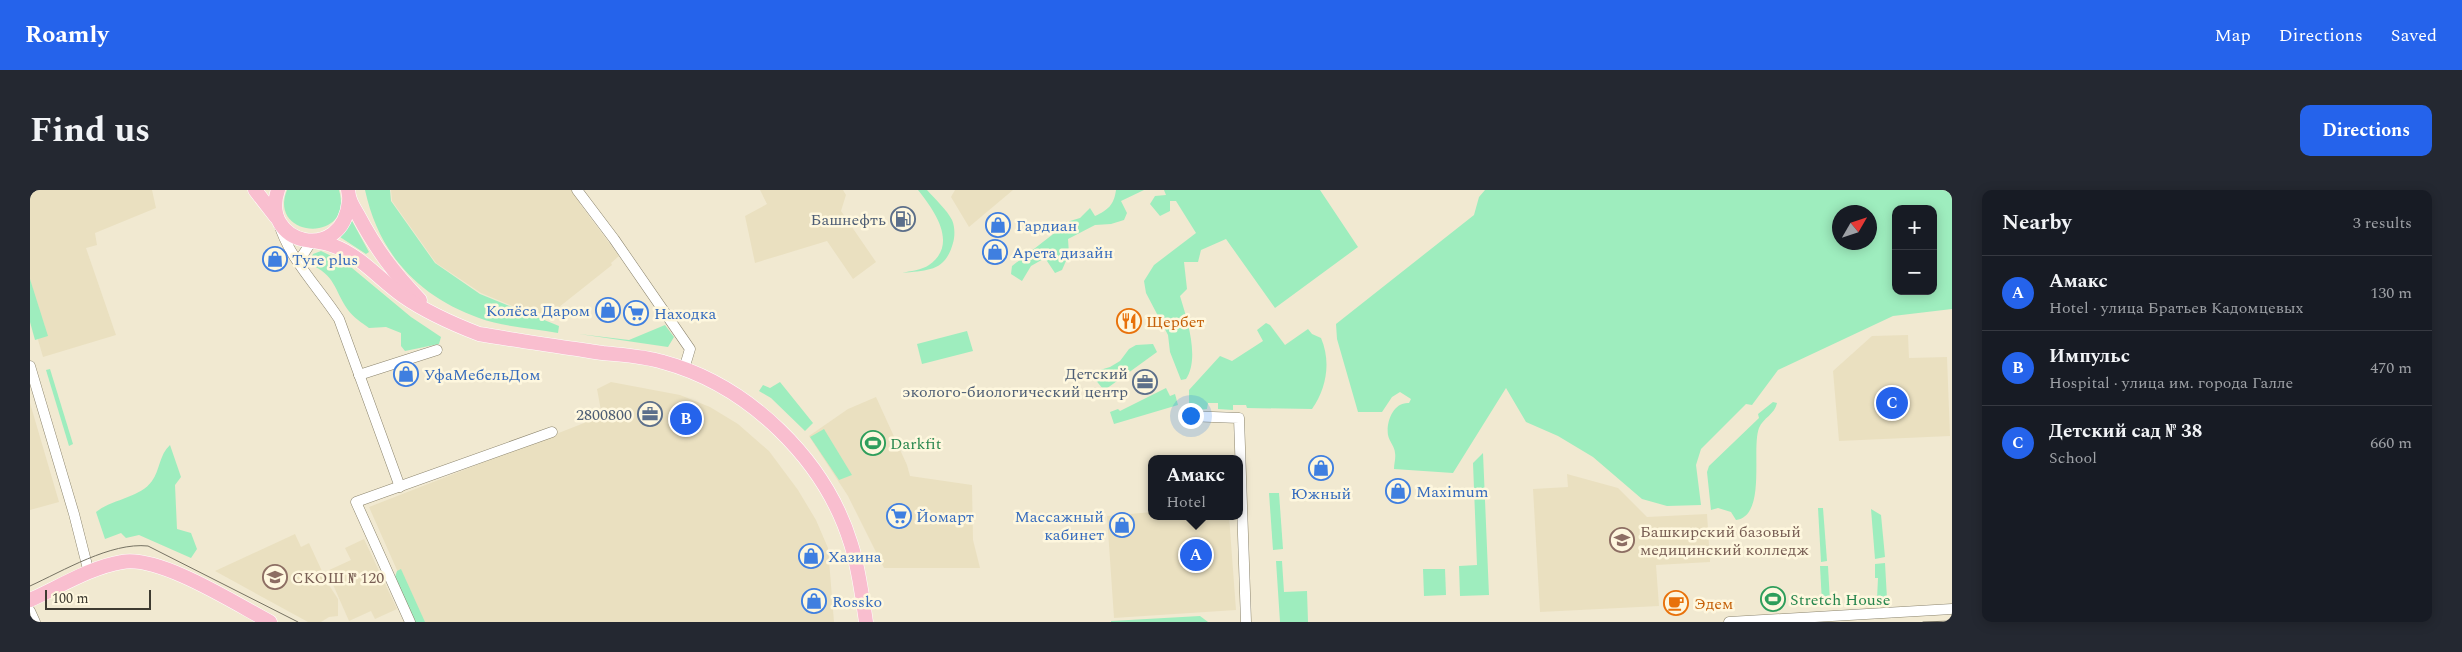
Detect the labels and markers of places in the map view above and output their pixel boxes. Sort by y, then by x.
fuel station icon: Башнефть [890,206,916,232]
place label: Башнефть [811,208,886,232]
shop icon: Гардиан [985,212,1011,238]
place label: Гардиан [1016,214,1077,238]
shop icon: Арета дизайн [982,239,1008,265]
place label: Арета дизайн [1012,241,1113,265]
shop icon: Tyre plus [262,246,288,272]
place label: Tyre plus [292,248,358,272]
shop icon: Колёса Даром [595,297,621,323]
place label: Колёса Даром [486,299,590,323]
supermarket icon: Находка [623,300,649,326]
place label: Находка [654,302,716,326]
restaurant icon: Щербет [1116,308,1142,334]
place label: Щербет [1146,310,1204,334]
shop icon: УфаМебельДом [393,361,419,387]
place label: Детский эколого-биологический центр [902,362,1128,404]
place label: УфаМебельДом [424,363,540,387]
office icon: Детский эколого-биологический центр [1132,369,1158,395]
pin: C [1876,384,1908,422]
pin: B [670,400,702,438]
office icon: 2800800 [637,401,663,427]
place label: 2800800 [576,403,632,427]
sports icon: Darkfit [860,430,886,456]
place label: Darkfit [890,432,942,456]
shop icon: Южный [1308,455,1334,481]
shop icon: Maximum [1385,478,1411,504]
place label: Maximum [1416,480,1489,504]
place label: Южный [1291,482,1351,506]
supermarket icon: Йомарт [886,503,912,529]
place label: Йомарт [916,505,974,529]
place label: Массажный кабинет [1014,505,1104,547]
shop icon: Массажный кабинет [1109,512,1135,538]
place label: Башкирский базовый медицинский колледж [1640,520,1809,562]
school or university icon: Башкирский базовый медицинский колледж [1609,527,1635,553]
pin: A [1180,536,1212,574]
shop icon: Хазина [798,543,824,569]
place label: Хазина [828,545,882,569]
school or university icon: СКОШ № 120 [262,564,288,590]
place label: СКОШ № 120 [292,566,384,590]
sports icon: Stretch House [1760,586,1786,612]
shop icon: Rossko [801,588,827,614]
place label: Stretch House [1790,588,1890,612]
place label: Rossko [832,590,882,614]
cafe icon: Эдем [1663,590,1689,616]
place label: Эдем [1694,592,1733,616]

